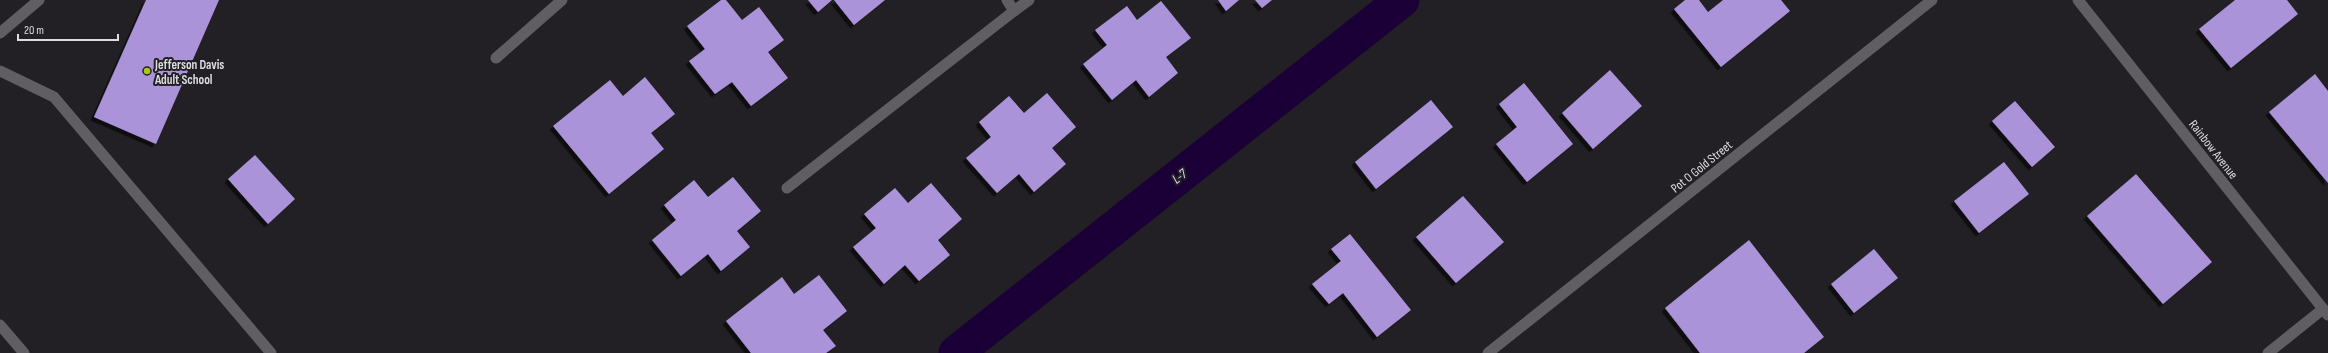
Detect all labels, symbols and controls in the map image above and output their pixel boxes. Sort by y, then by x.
scale bar [18,16,118,42]
text: 20 m [24,23,44,38]
place label: Jefferson Davis Adult School [154,57,224,88]
marker: Jefferson Davis Adult School [142,66,152,76]
street label: Rainbow Avenue [2185,117,2241,182]
street label: Pot O Gold Street [1668,137,1736,196]
water label: L-7 [1168,164,1191,188]

